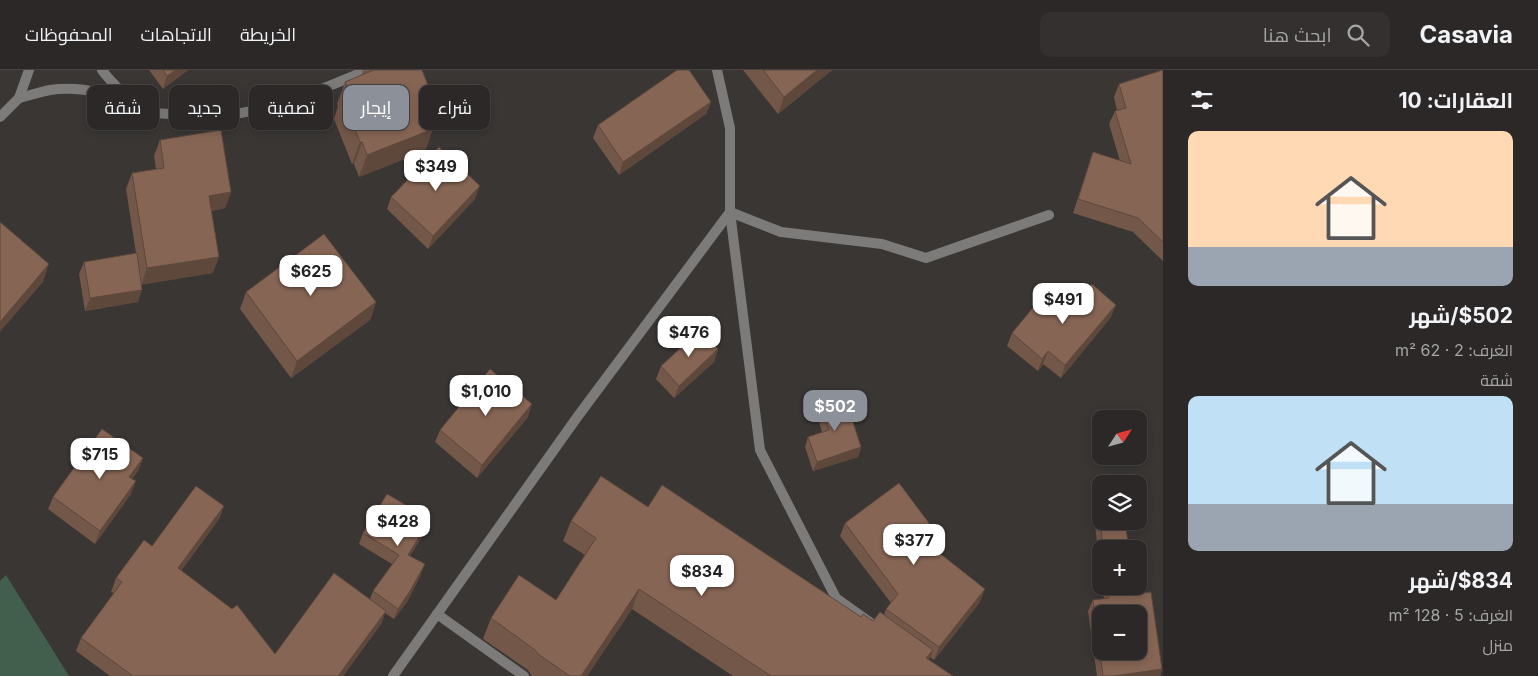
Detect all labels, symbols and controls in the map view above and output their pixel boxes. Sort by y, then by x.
search box [1040,12,1390,57]
text: Casavia [1420,20,1513,49]
icon: search [1344,21,1372,49]
text: المحفوظات [25,24,113,45]
text: الاتجاهات [141,24,212,45]
text: الخريطة [240,24,296,45]
text: ابحث هنا [1263,24,1332,47]
chip: شقة [87,85,159,130]
chip: جديد [169,85,239,130]
chip: تصفية [249,85,333,130]
chip: إيجار [343,85,409,130]
chip: شراء [419,85,490,130]
icon: filters [1188,86,1216,114]
text: العقارات: 10 [1399,88,1513,113]
pin: $349 [406,150,466,192]
text: $349 [415,156,457,176]
icon: home [1306,163,1396,253]
pin: $625 [281,254,341,297]
text: $625 [290,261,332,281]
pin: $491 [1033,282,1093,325]
text: $491 [1044,289,1082,309]
text: $502/شهر [1409,303,1513,328]
pin: $476 [659,316,719,358]
text: $476 [669,322,709,342]
text: الغرف: 2 · 62 m² [1395,340,1513,360]
text: شقة [1480,370,1513,390]
pin: $1,010 [445,374,527,417]
text: $1,010 [461,381,511,401]
pin: $502 [805,390,865,432]
text: $502 [814,396,856,416]
north arrow [1092,410,1148,465]
map controls [1092,410,1147,660]
icon: home [1306,428,1396,518]
pin: $715 [70,438,130,480]
text: $715 [82,444,118,464]
button: layers [1092,475,1147,530]
pin: $428 [368,504,428,547]
text: $428 [377,511,419,531]
pin: $377 [884,524,944,566]
text: $377 [894,530,934,550]
button: + [1092,540,1147,595]
pin: $834 [672,554,732,597]
text: $834 [681,561,723,581]
text: $834/شهر [1409,568,1513,593]
button: − [1092,605,1147,660]
text: الغرف: 5 · 128 m² [1389,605,1513,625]
text: منزل [1483,635,1513,655]

